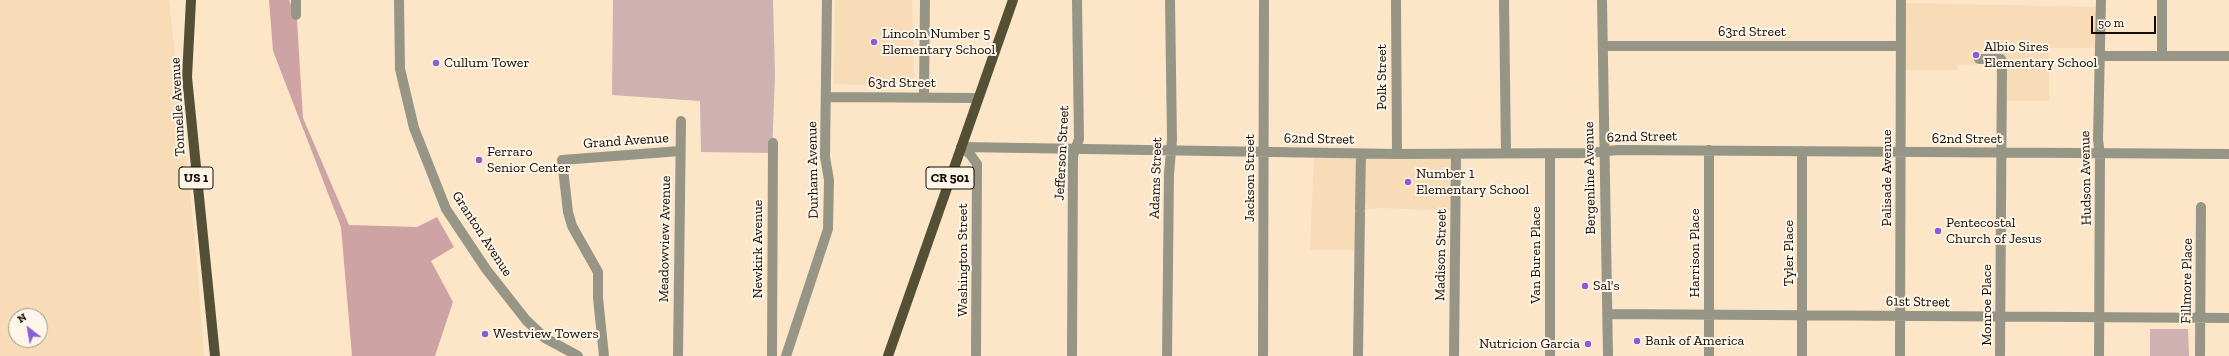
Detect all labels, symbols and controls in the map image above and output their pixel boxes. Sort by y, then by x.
scale bar [2093,8,2158,34]
text: 50 m [2098,16,2124,30]
street label: 63rd Street [1718,24,1786,40]
place label: Lincoln Number 5 Elementary School [882,26,995,58]
marker: Lincoln Number 5 Elementary School [869,37,879,47]
place label: Albio Sires Elementary School [1984,39,2097,72]
street label: Polk Street [1374,44,1390,110]
marker: Albio Sires Elementary School [1971,50,1981,60]
place label: Cullum Tower [444,55,529,71]
street label: Tonnelle Avenue [167,57,189,157]
marker: Cullum Tower [431,58,441,68]
street label: 63rd Street [868,75,936,91]
street label: Jefferson Street [1051,105,1073,201]
street label: Durham Avenue [804,121,822,219]
street label: Bergenline Avenue [1581,121,1599,235]
street label: 62nd Street [1607,128,1677,146]
street label: Palisade Avenue [1879,129,1895,227]
street label: Grand Avenue [583,130,669,152]
street label: 62nd Street [1284,130,1354,148]
street label: 62nd Street [1932,131,2002,147]
street label: Hudson Avenue [2077,131,2095,225]
street label: Jackson Street [1242,134,1258,222]
street label: Adams Street [1146,137,1166,219]
place label: Ferraro Senior Center [487,144,571,176]
marker: Ferraro Senior Center [474,155,484,165]
place label: Number 1 Elementary School [1416,166,1529,198]
road number: US 1 [179,167,213,189]
road number: CR 501 [926,167,974,189]
street label: Meadowview Avenue [655,176,675,302]
marker: Number 1 Elementary School [1403,177,1413,187]
street label: Granton Avenue [448,188,516,280]
street label: Newkirk Avenue [750,200,766,298]
street label: Washington Street [955,203,971,317]
street label: Van Buren Place [1528,206,1544,304]
street label: Madison Street [1432,209,1450,301]
street label: Harrison Place [1687,209,1703,297]
place label: Pentecostal Church of Jesus [1946,215,2042,248]
street label: Tyler Place [1781,220,1797,286]
marker: Pentecostal Church of Jesus [1933,226,1943,236]
street label: Fillmore Place [2178,238,2196,324]
street label: Monroe Place [1979,264,1995,346]
place label: Sal's [1593,278,1620,294]
marker: Sal's [1580,281,1590,291]
street label: 61st Street [1886,293,1950,311]
north arrow [8,308,48,348]
text: N [15,310,29,326]
place label: Westview Towers [493,326,599,342]
marker: Westview Towers [480,329,490,339]
place label: Bank of America [1645,333,1744,349]
place label: Nutricion Garcia [1479,336,1580,352]
marker: Bank of America [1632,336,1642,346]
marker: Nutricion Garcia [1583,339,1593,349]

